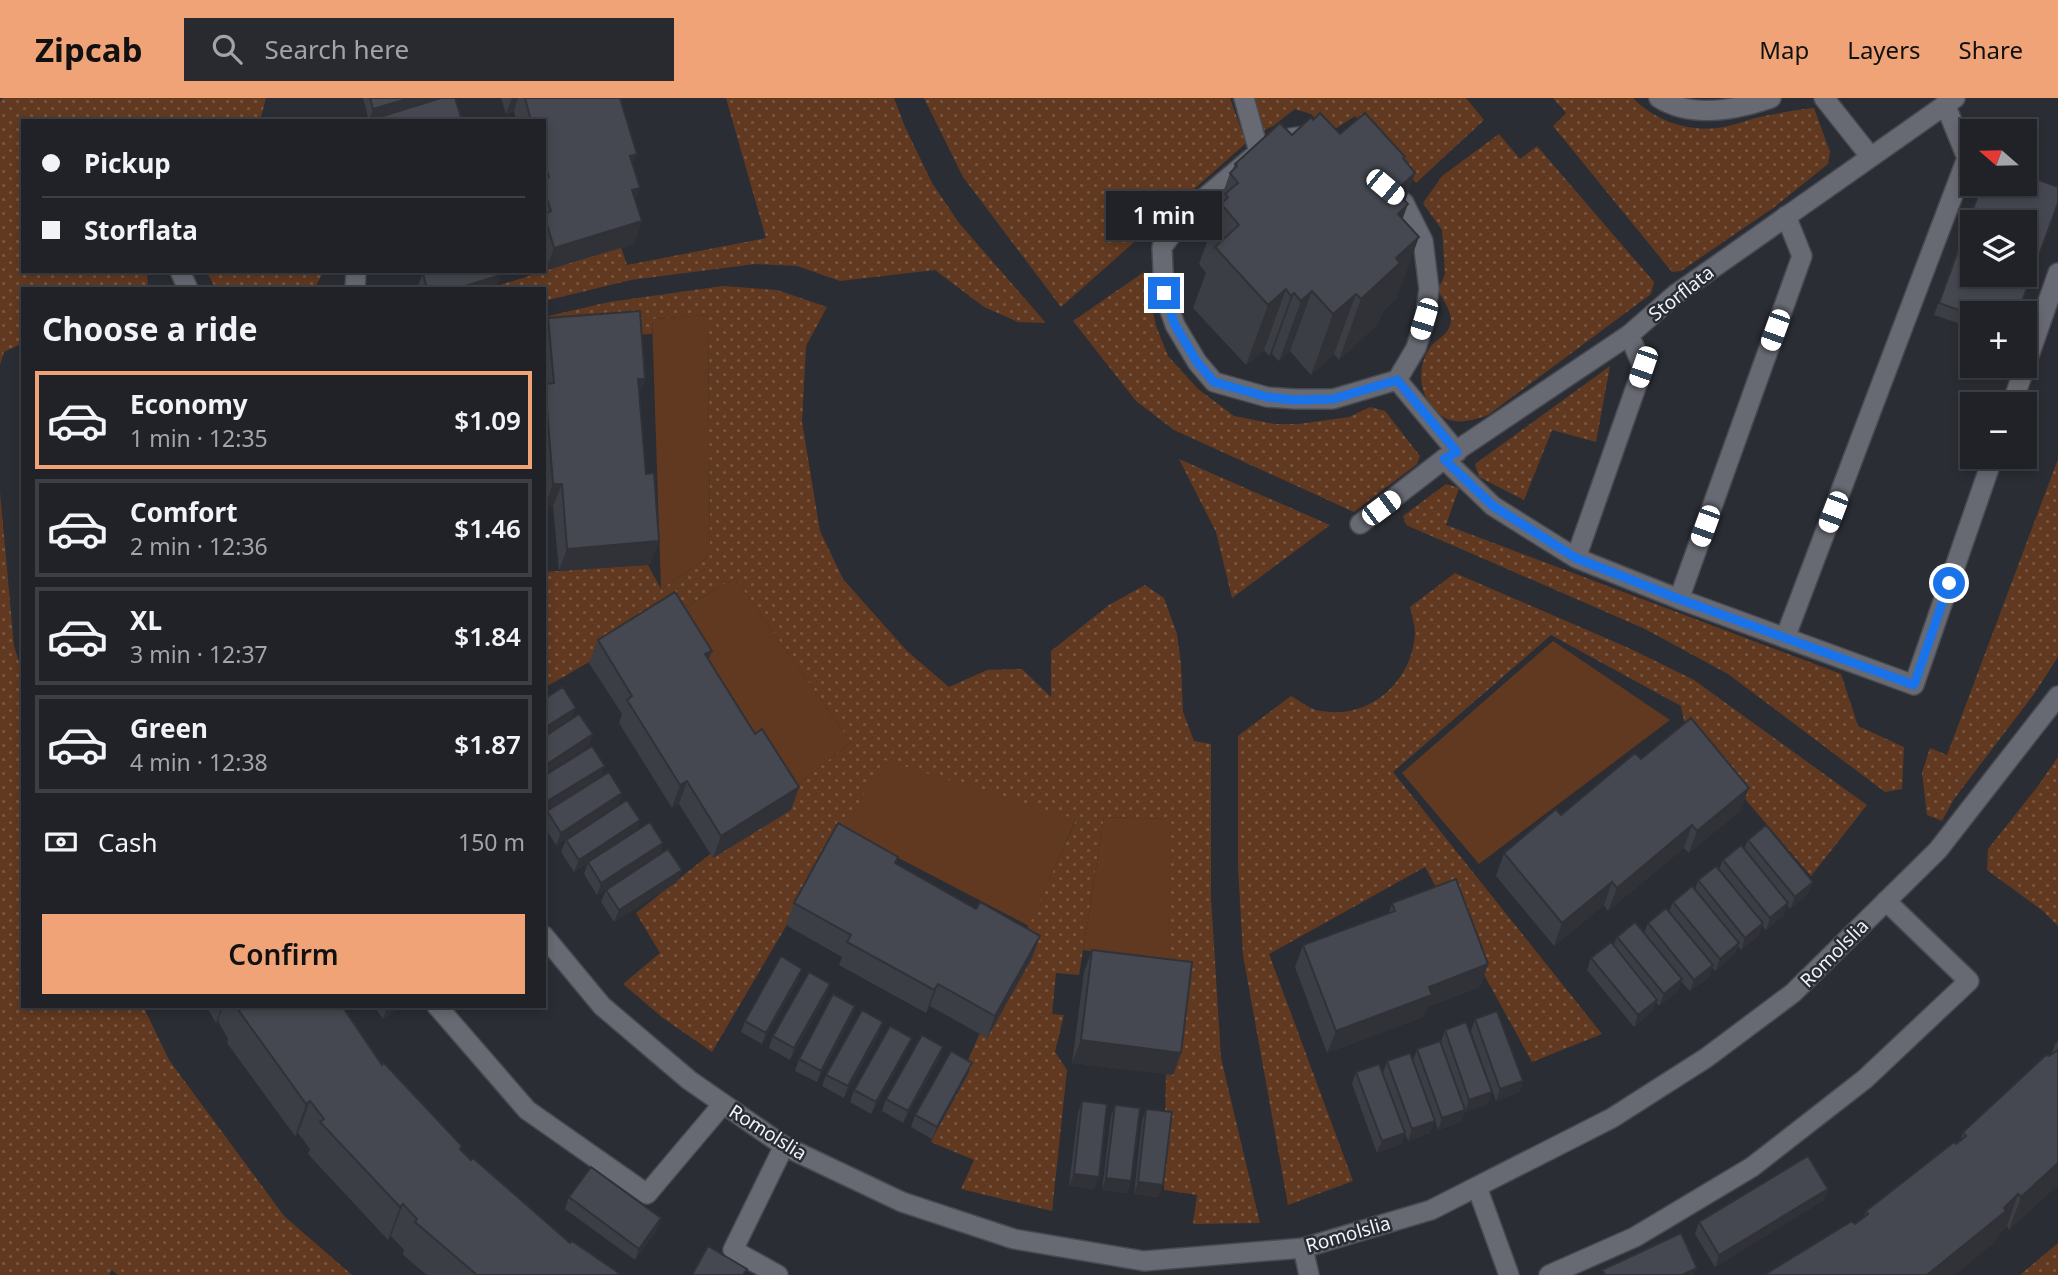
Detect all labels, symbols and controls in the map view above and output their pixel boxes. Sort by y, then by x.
search box [184,18,674,81]
text: Zipcab [35,27,142,72]
icon: search [208,30,246,68]
text: Search here [264,31,409,67]
text: Map [1759,33,1809,66]
text: Layers [1847,33,1921,66]
text: Share [1959,33,2023,66]
north arrow [1960,119,2037,196]
map controls [1960,119,2037,469]
text: Pickup [84,145,171,181]
car [1363,165,1408,209]
callout: 1 min [1106,192,1222,240]
text: 1 min [1133,199,1195,231]
button: layers [1960,210,2037,287]
text: Storflata [84,212,198,248]
street label: Storflata [1643,259,1719,327]
route end [1148,277,1180,309]
car [1408,296,1441,342]
button: + [1960,301,2037,378]
text: Choose a ride [42,307,258,350]
car [1758,307,1793,353]
car [1627,344,1660,390]
text: Economy [130,386,248,422]
icon: car [46,389,109,452]
button: − [1960,392,2037,469]
text: $1.09 [454,402,521,438]
text: 1 min · 12:35 [130,422,268,454]
car [1358,487,1405,529]
car [1816,489,1851,535]
text: Comfort [130,494,238,530]
icon: car [46,497,109,560]
car [1688,503,1723,549]
text: $1.46 [454,510,521,546]
text: 2 min · 12:36 [130,530,268,562]
route start [1933,567,1965,599]
text: XL [130,602,162,638]
icon: car [46,605,109,668]
text: $1.84 [454,618,521,654]
text: 3 min · 12:37 [130,638,268,670]
text: Green [130,710,208,746]
icon: car [46,713,109,776]
text: $1.87 [454,726,521,762]
text: 4 min · 12:38 [130,746,268,778]
icon: cash [42,823,80,861]
text: Cash [98,824,158,860]
text: 150 m [458,826,525,858]
street label: Romolslia [1794,913,1874,993]
button: Confirm [42,914,525,994]
street label: Romolslia [724,1098,812,1166]
street label: Romolslia [1303,1210,1393,1258]

